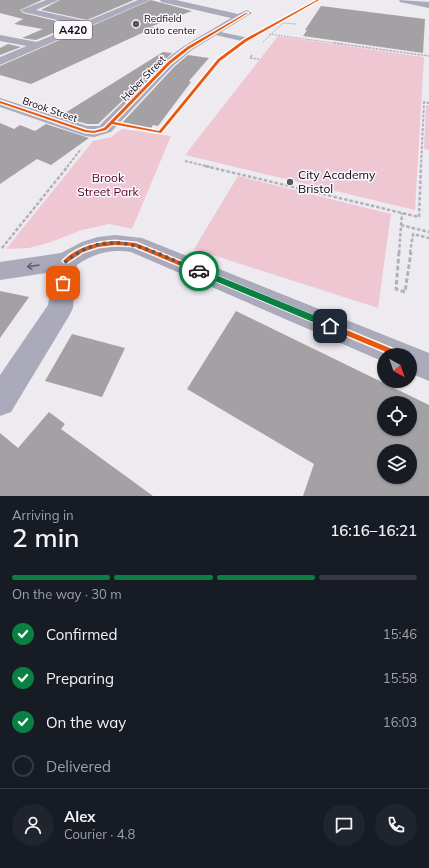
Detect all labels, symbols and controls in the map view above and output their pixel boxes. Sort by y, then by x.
place label: Redfield auto center [144,12,197,37]
marker: Redfield auto center [131,19,141,29]
road number: A420 [54,21,92,39]
street label: Heber Street [118,52,169,104]
street label: Brook Street [21,94,79,125]
place label: City Academy Bristol [298,167,376,196]
park label: Brook Street Park [77,170,140,199]
marker: City Academy Bristol [285,177,295,187]
courier [179,251,219,291]
icon: car [188,260,210,282]
one-way arrow [27,262,40,270]
pin [46,266,80,300]
icon: bag [52,272,74,294]
pin [313,309,347,343]
icon: home [319,315,341,337]
north arrow [377,348,417,388]
map controls [377,348,417,484]
button: locate [377,396,417,436]
button: layers [377,444,417,484]
text: Arriving in [12,507,74,523]
text: 2 min [12,521,80,554]
text: 16:16–16:21 [330,521,417,540]
text: On the way · 30 m [12,586,122,602]
icon: check [12,623,34,645]
text: Confirmed [46,625,117,644]
text: 15:46 [383,626,417,642]
icon: check [12,667,34,689]
text: Preparing [46,669,114,688]
text: 15:58 [383,670,417,686]
icon: check [12,711,34,733]
text: On the way [46,713,126,732]
text: 16:03 [383,714,417,730]
text: Delivered [46,757,111,776]
button: person [12,804,54,846]
button: chat [323,804,365,846]
button: phone [375,804,417,846]
text: Alex [64,807,96,826]
text: Courier · 4.8 [64,826,135,842]

